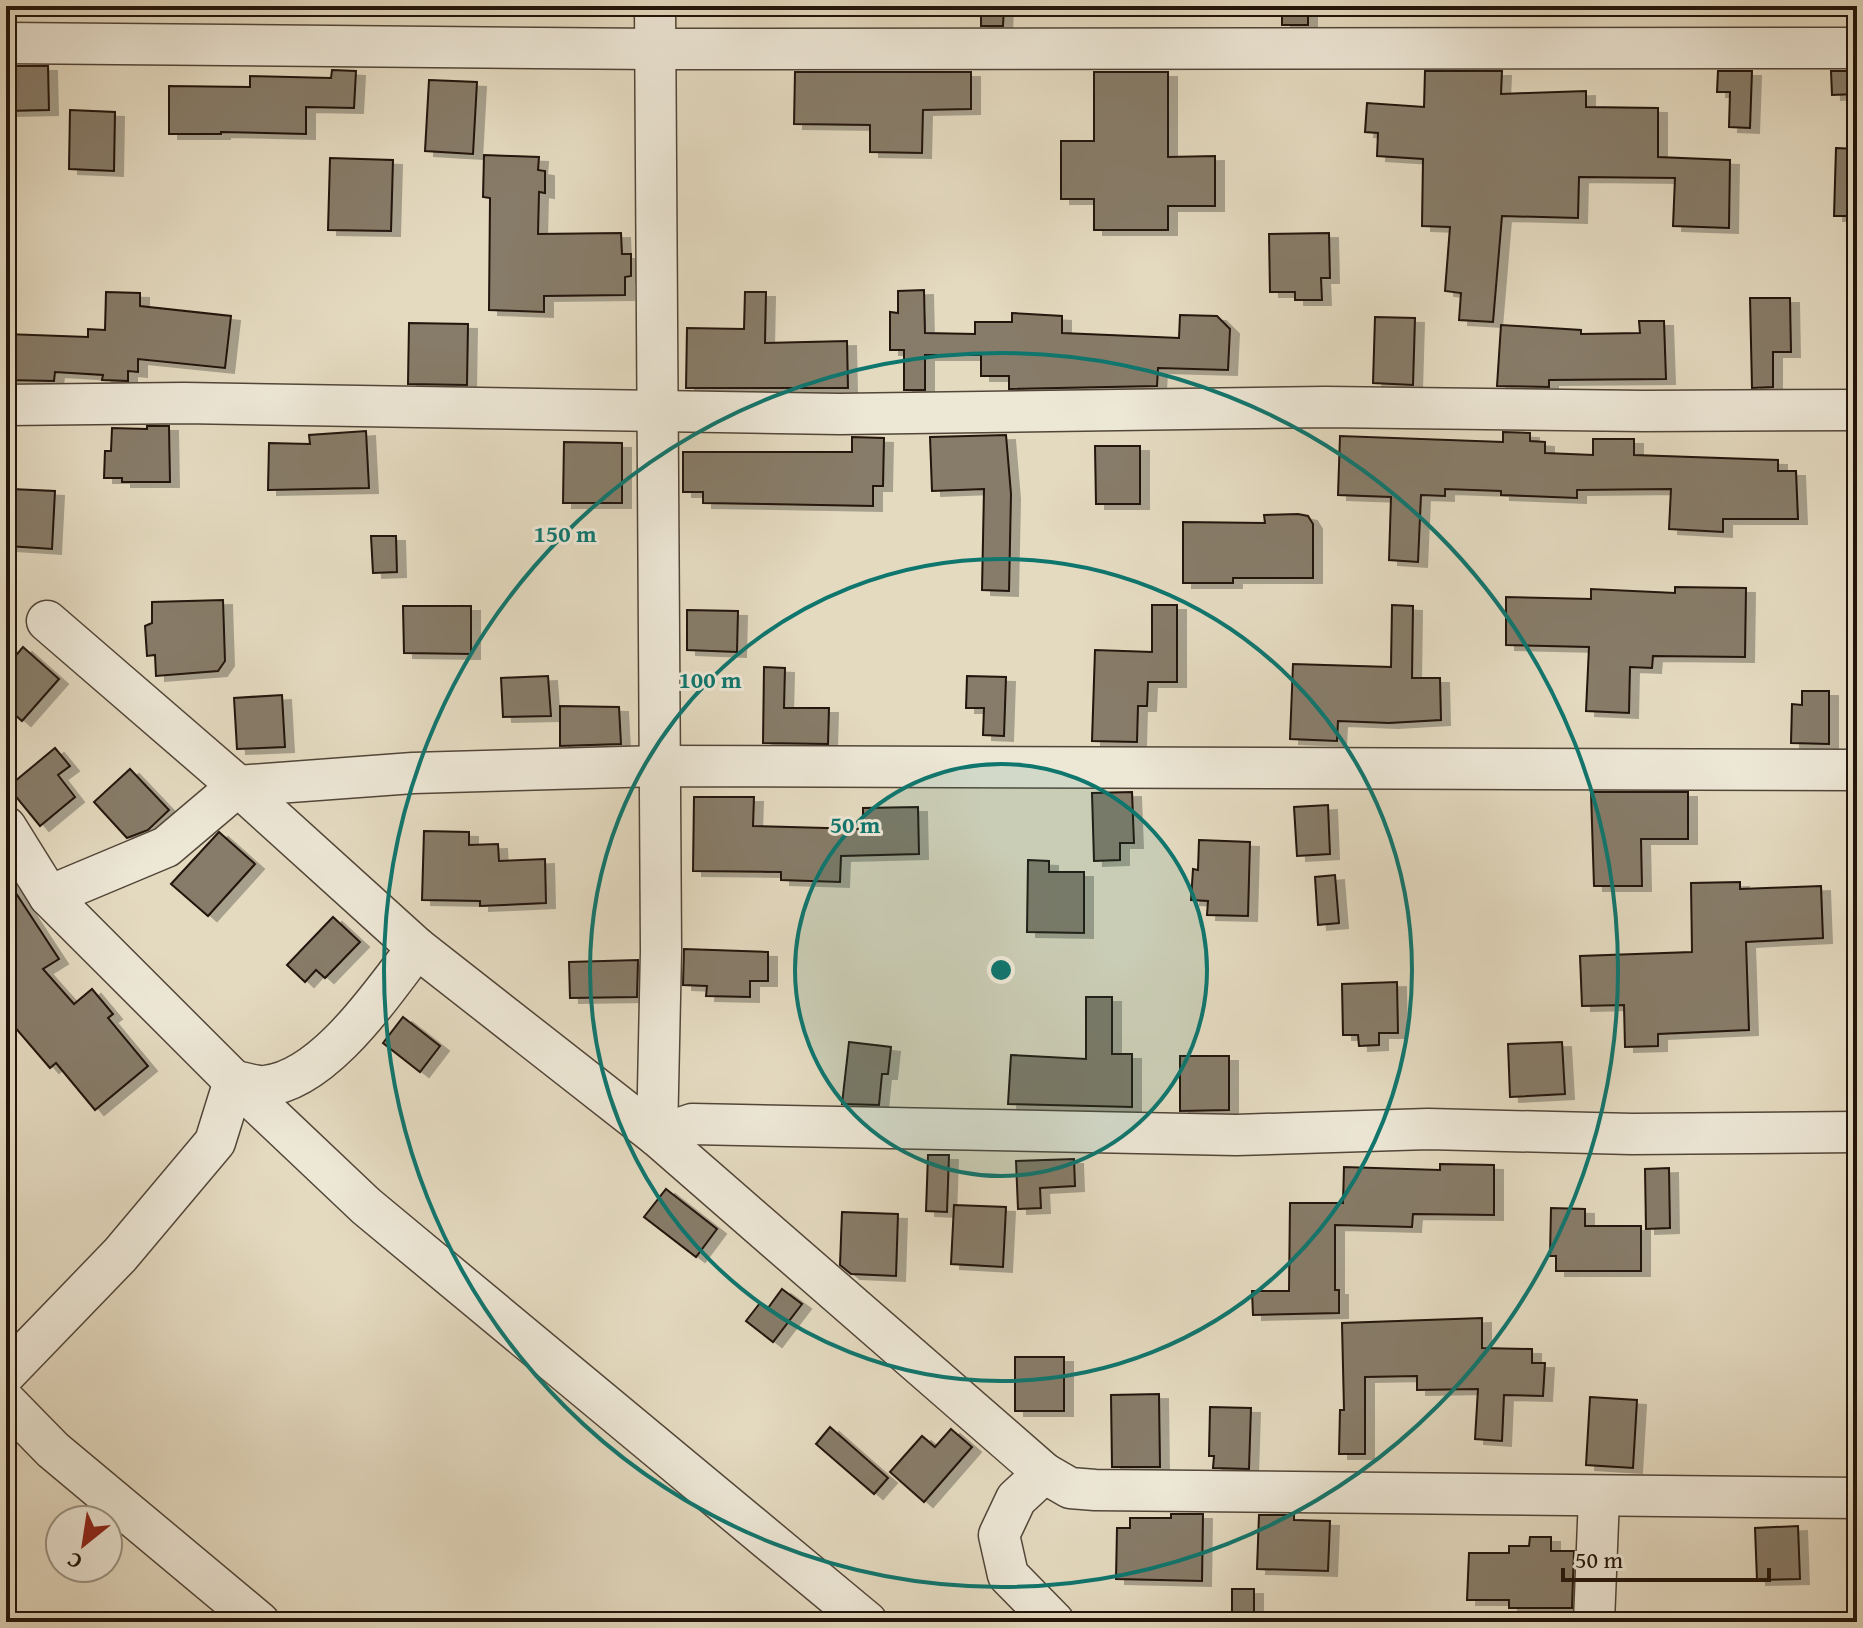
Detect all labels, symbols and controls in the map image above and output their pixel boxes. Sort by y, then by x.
text: 150 m [533,516,597,551]
text: 100 m [678,662,742,697]
text: 50 m [830,807,881,842]
centre of rings [987,956,1015,984]
north arrow [44,1504,124,1584]
scale bar [1563,1532,1769,1582]
text: 50 m [1575,1542,1623,1577]
text: С [61,1544,87,1578]

